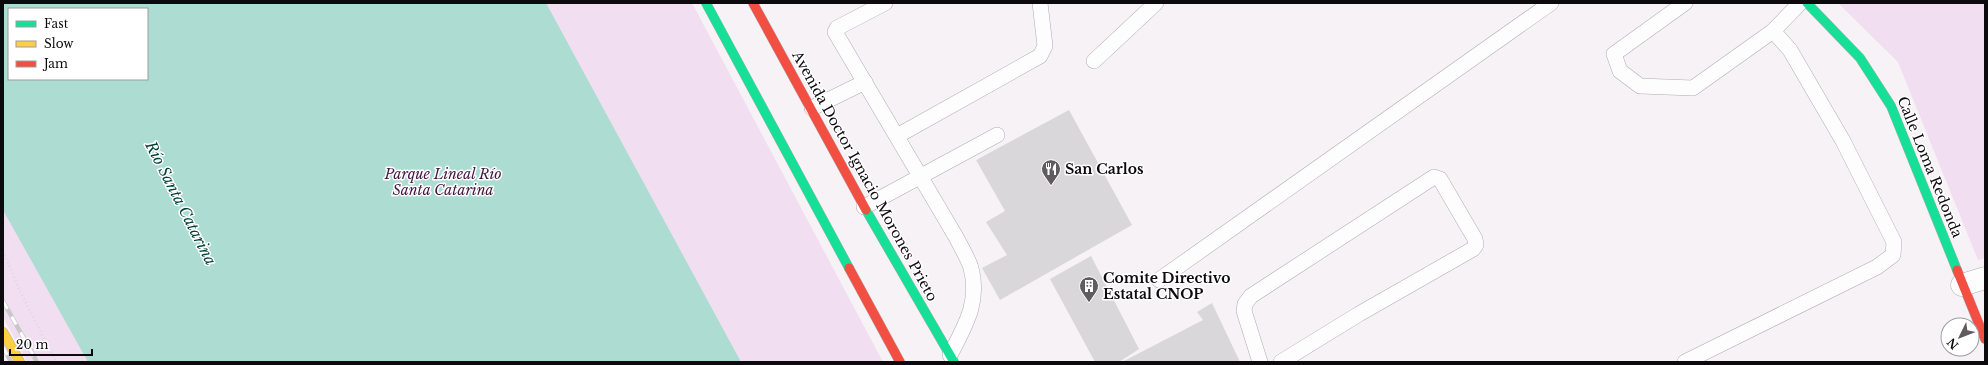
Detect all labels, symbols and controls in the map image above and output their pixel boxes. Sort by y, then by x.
legend [8,8,148,80]
text: Fast [44,16,69,31]
text: Slow [44,36,74,51]
street label: Avenida Doctor Ignacio Morones Prieto [788,47,942,304]
text: Jam [42,56,68,71]
street label: Calle Loma Redonda [1893,94,1967,240]
water label: Río Santa Catarina [141,137,220,268]
restaurant icon: San Carlos [1040,158,1062,186]
place label: San Carlos [1065,160,1144,178]
park label: Parque Lineal Río Santa Catarina [383,165,502,199]
place label: Comite Directivo Estatal CNOP [1103,269,1230,303]
building icon: Comite Directivo Estatal CNOP [1078,275,1100,303]
north arrow [1940,317,1980,357]
scale bar [10,331,92,357]
text: N [1944,335,1961,352]
text: 20 m [16,337,48,352]

